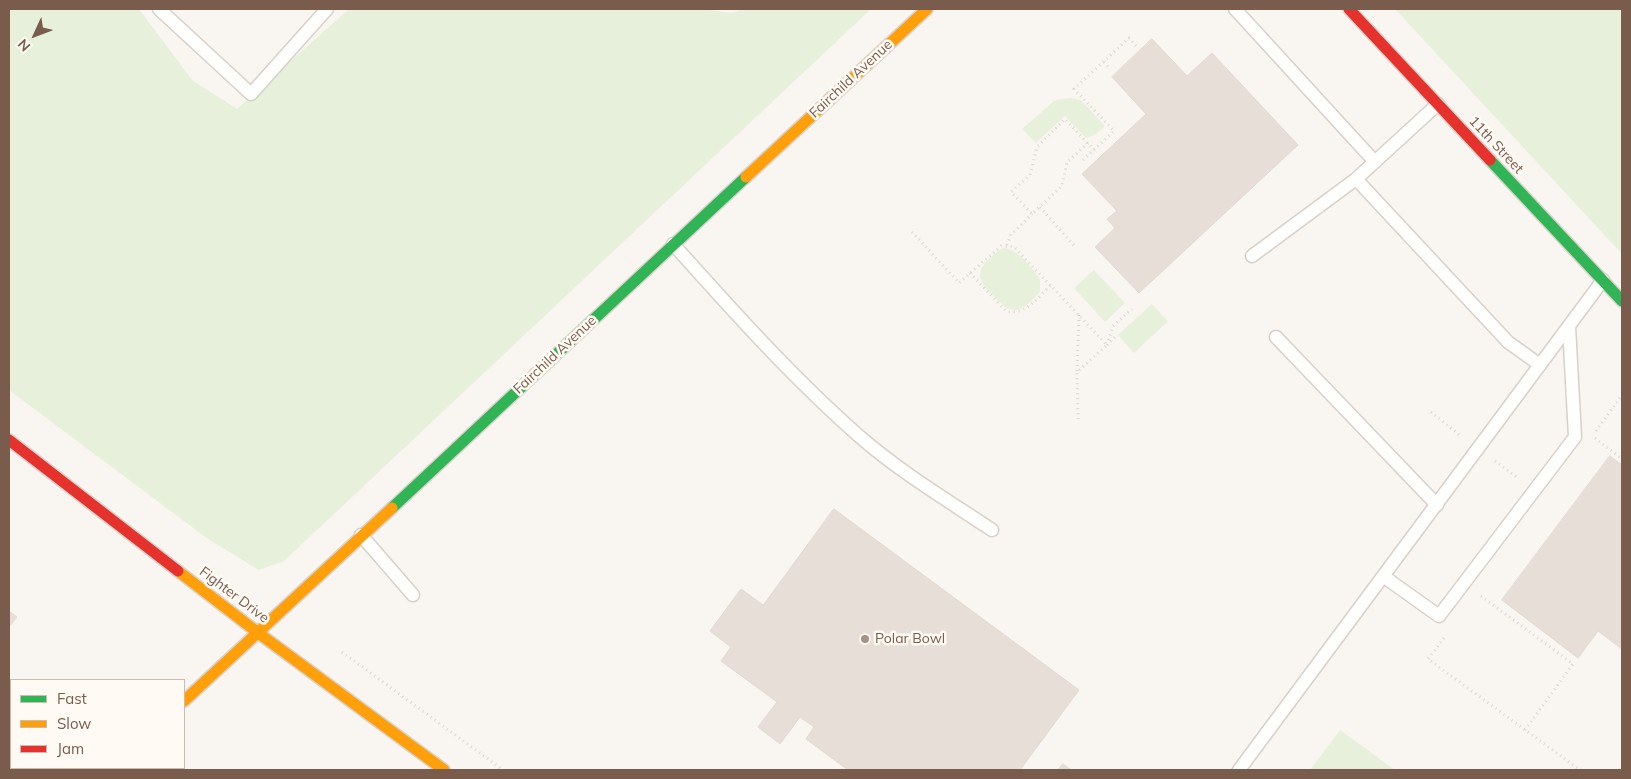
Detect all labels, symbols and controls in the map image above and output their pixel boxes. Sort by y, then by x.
north arrow [10,10,60,60]
text: N [14,35,34,55]
street label: Fairchild Avenue [806,36,896,122]
street label: 11th Street [1465,113,1527,177]
street label: Fairchild Avenue [510,312,600,398]
street label: Fighter Drive [196,563,272,627]
place label: Polar Bowl [875,631,945,647]
marker: Polar Bowl [859,633,871,645]
legend [10,679,185,769]
text: Fast [57,689,87,708]
text: Slow [57,714,91,733]
text: Jam [57,739,84,758]

